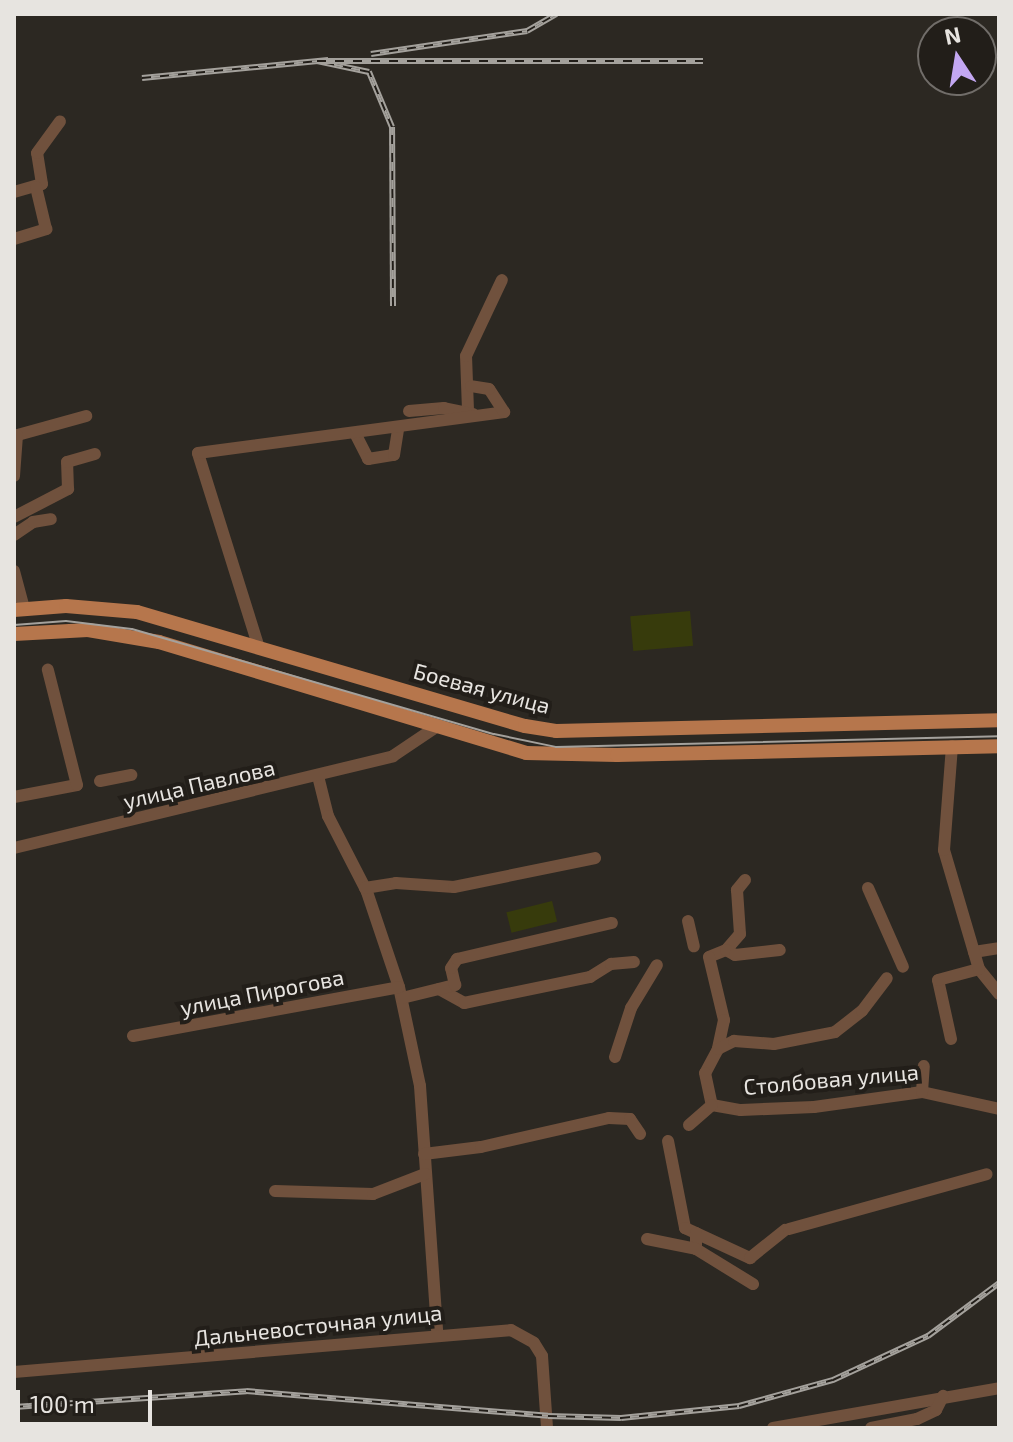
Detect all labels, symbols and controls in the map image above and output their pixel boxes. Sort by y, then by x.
north arrow [917,16,997,96]
text: N [942,20,963,49]
street label: Боевая улица [411,657,553,719]
street label: улица Павлова [121,754,277,814]
street label: улица Пирогова [178,963,346,1021]
street label: Столбовая улица [742,1058,920,1100]
street label: Дальневосточная улица [193,1299,443,1351]
scale bar [20,1374,156,1424]
text: 100 m [30,1389,95,1418]

